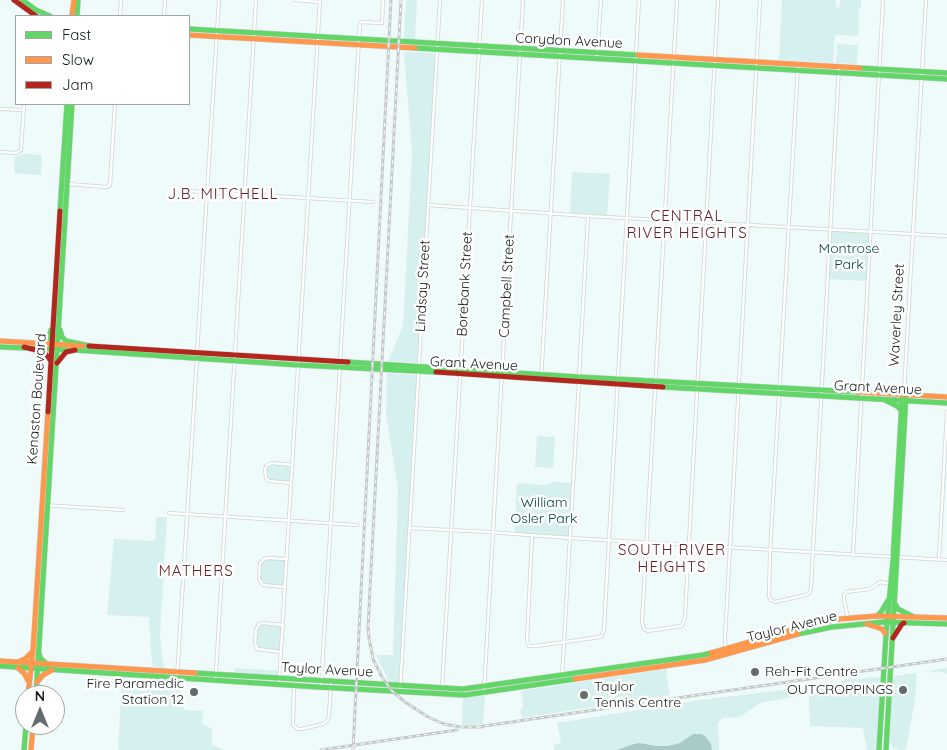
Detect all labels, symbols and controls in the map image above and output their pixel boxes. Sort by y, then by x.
legend [15,15,190,105]
text: Fast [62,25,91,44]
street label: Corydon Avenue [515,30,623,52]
text: Slow [62,50,94,69]
text: Jam [62,75,93,94]
district label: J.B. MITCHELL [166,185,280,203]
district label: CENTRAL RIVER HEIGHTS [625,207,749,242]
street label: Borebank Street [454,231,476,337]
street label: Campbell Street [496,234,518,338]
street label: Lindsay Street [412,240,434,332]
park label: Montrose Park [819,241,879,274]
street label: Waverley Street [886,263,908,367]
street label: Kenaston Boulevard [24,333,50,465]
street label: Grant Avenue [430,353,518,375]
street label: Grant Avenue [834,377,922,399]
park label: William Osler Park [510,495,578,528]
district label: SOUTH RIVER HEIGHTS [617,541,727,576]
district label: MATHERS [158,562,234,580]
street label: Taylor Avenue [745,608,839,646]
street label: Taylor Avenue [281,659,373,681]
place label: Reh-Fit Centre [765,664,858,680]
marker: Reh-Fit Centre [749,666,761,678]
place label: Fire Paramedic Station 12 [86,676,184,709]
place label: Taylor Tennis Centre [594,679,681,712]
place label: OUTCROPPINGS [787,682,893,698]
marker: OUTCROPPINGS [897,684,909,696]
north arrow [15,685,65,735]
marker: Fire Paramedic Station 12 [188,686,200,698]
text: N [35,687,45,705]
marker: Taylor Tennis Centre [578,689,590,701]

